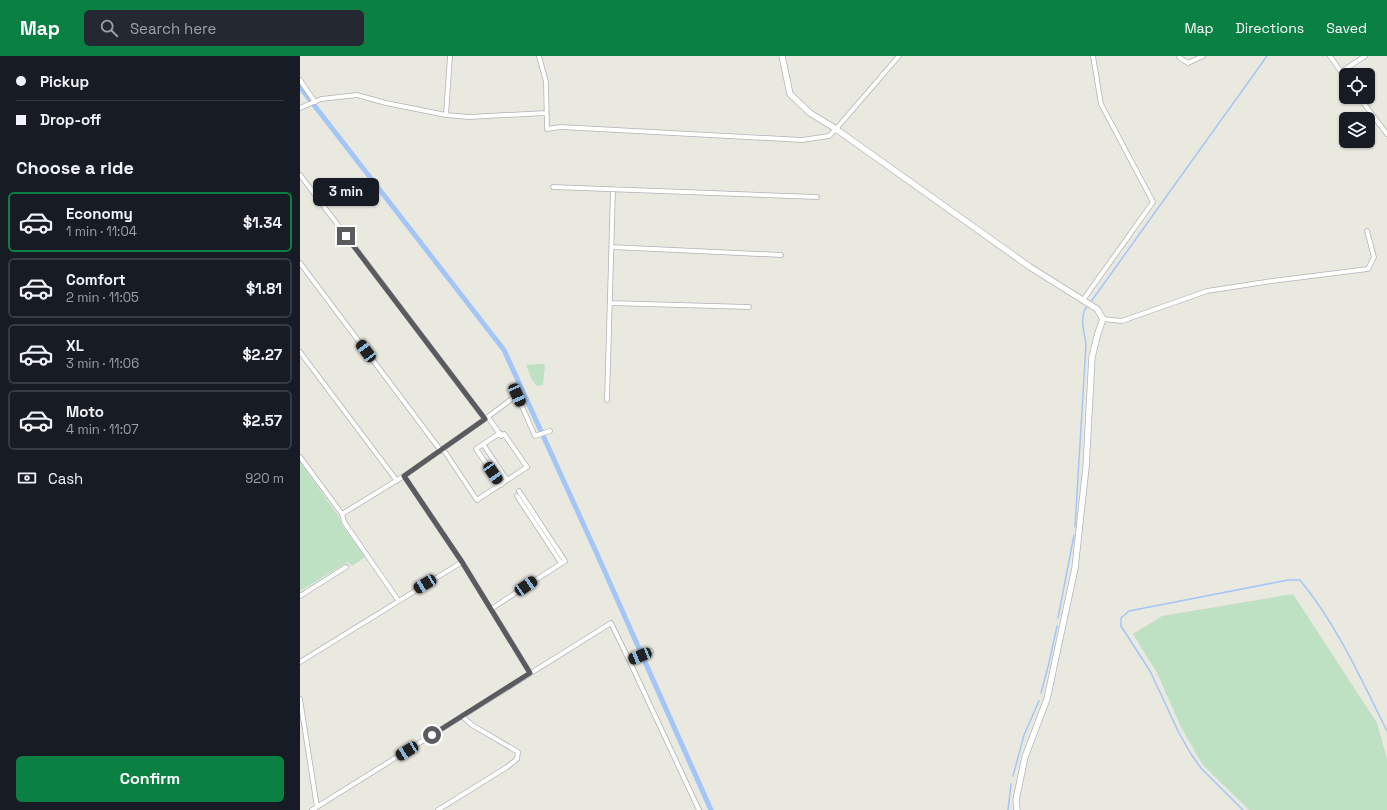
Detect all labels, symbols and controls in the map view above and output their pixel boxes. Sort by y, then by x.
search box [84,10,364,46]
text: Map [20,16,60,41]
icon: search [98,17,120,39]
text: Search here [130,19,216,38]
text: Map [1184,19,1214,37]
text: Directions [1236,19,1304,37]
text: Saved [1326,19,1367,37]
map controls [1339,68,1375,148]
button: locate [1339,68,1375,104]
text: Pickup [40,72,89,91]
text: Drop-off [40,110,101,129]
button: layers [1339,112,1375,148]
text: Choose a ride [16,156,134,179]
callout: 3 min [313,178,379,206]
text: 3 min [329,183,363,200]
icon: car [18,204,54,240]
text: Economy [66,204,133,223]
text: $1.34 [243,213,282,232]
text: 1 min · 11:04 [66,223,137,240]
route end [337,227,355,245]
icon: car [18,270,54,306]
text: Comfort [66,270,126,289]
text: $1.81 [246,279,282,298]
text: 2 min · 11:05 [66,289,139,306]
icon: car [18,336,54,372]
text: XL [66,336,84,355]
car [354,338,378,364]
text: $2.27 [242,345,282,364]
text: 3 min · 11:06 [66,355,139,372]
car [507,382,527,408]
icon: car [18,402,54,438]
text: Moto [66,402,104,421]
text: $2.57 [242,411,282,430]
text: 4 min · 11:07 [66,421,139,438]
car [481,460,505,486]
icon: cash [16,467,38,489]
text: Cash [48,469,83,488]
text: 920 m [245,470,284,487]
car [412,573,438,595]
car [513,574,539,598]
car [627,646,653,666]
route start [423,726,441,744]
car [394,740,420,762]
button: Confirm [16,756,284,802]

